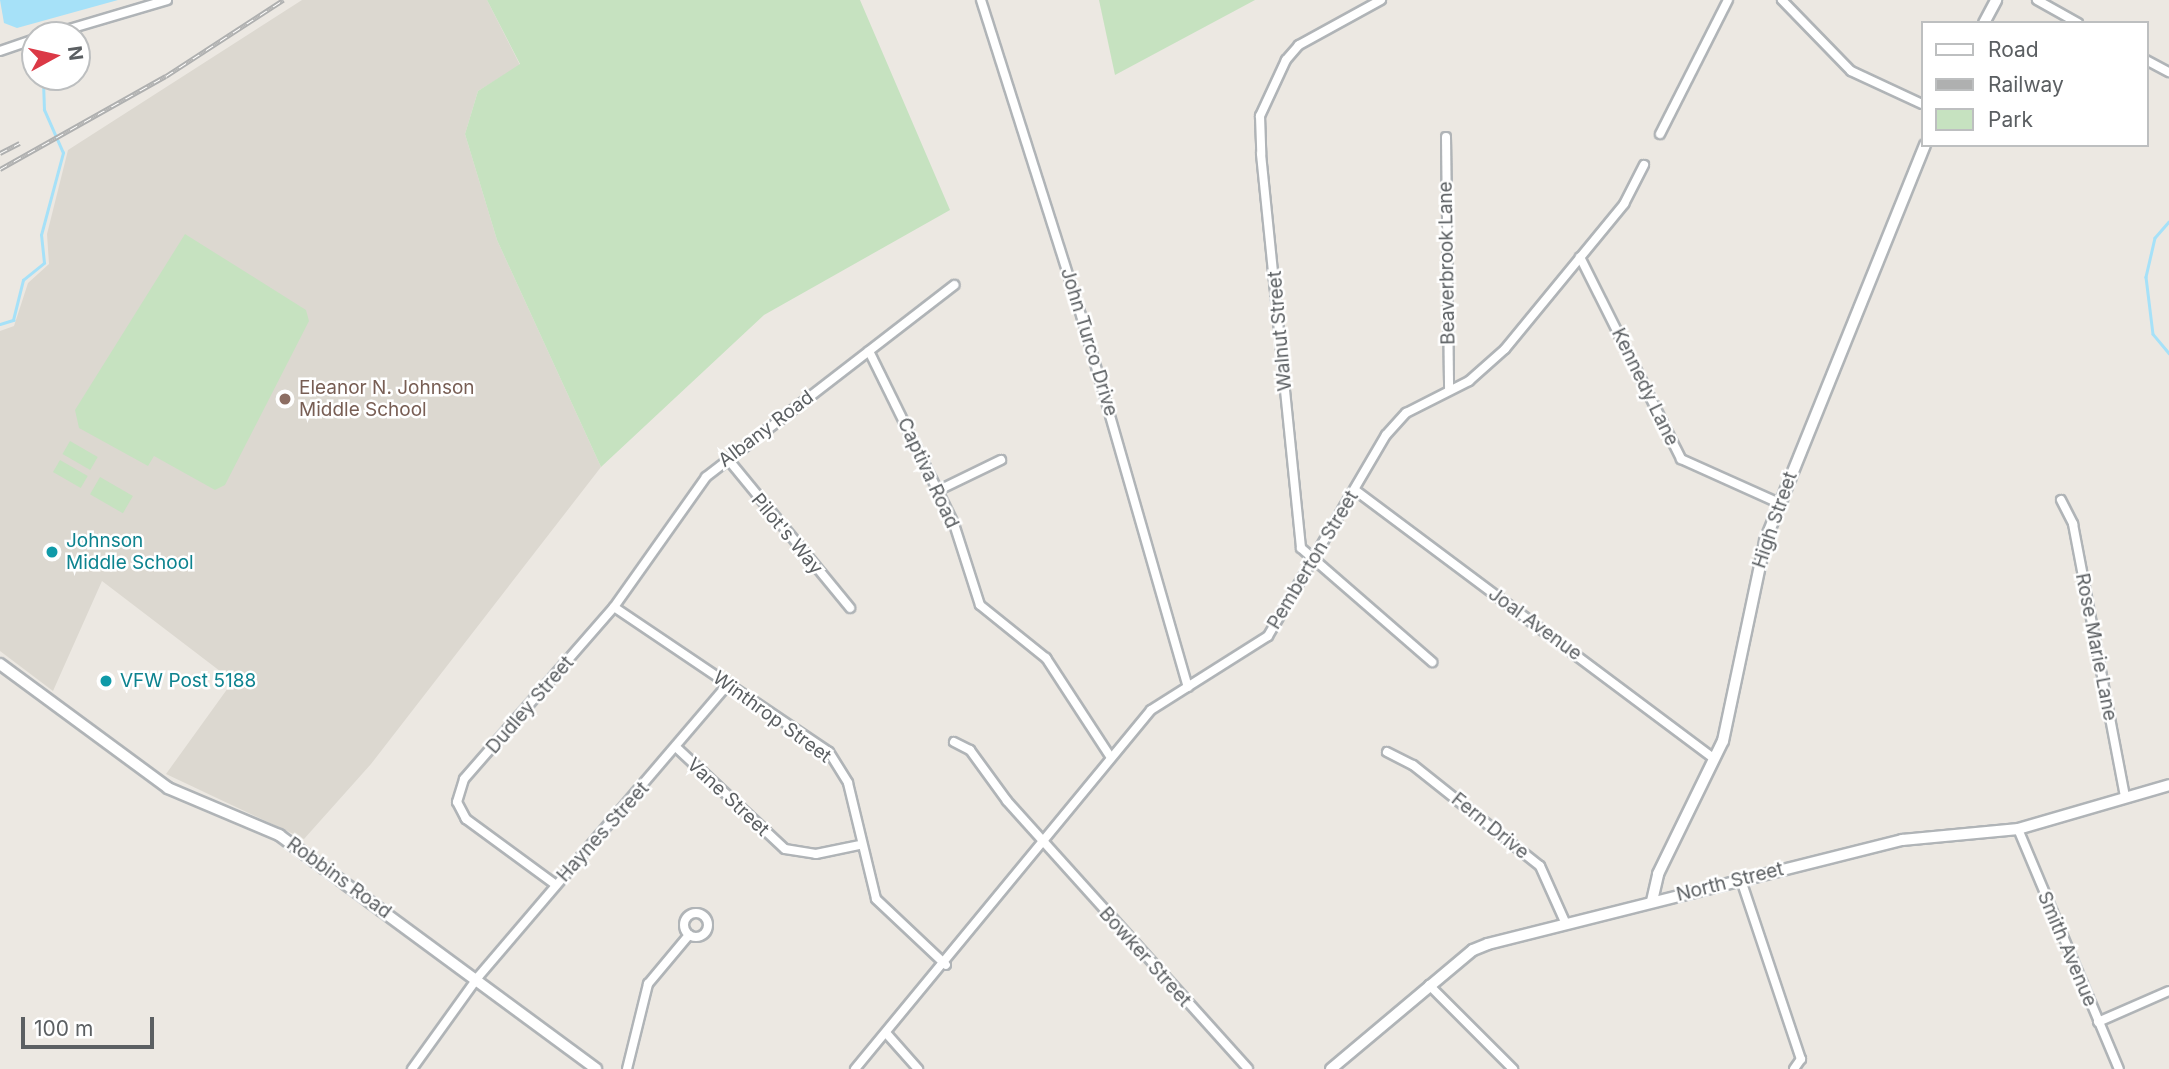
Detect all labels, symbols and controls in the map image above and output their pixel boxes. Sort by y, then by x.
north arrow [21,21,91,91]
legend [1920,21,2148,147]
text: Road [1988,37,2039,62]
text: N [63,45,88,62]
text: Railway [1988,72,2064,97]
text: Park [1988,107,2033,132]
street label: Beaverbrook Lane [1434,181,1460,345]
street label: John Turco Drive [1056,265,1122,419]
street label: Walnut Street [1263,270,1297,392]
street label: Kennedy Lane [1607,324,1683,450]
place label: Eleanor N. Johnson Middle School [299,377,475,421]
street label: Albany Road [714,386,818,472]
marker: Eleanor N. Johnson Middle School [277,391,293,407]
street label: Captiva Road [892,414,964,532]
street label: High Street [1748,469,1802,571]
street label: Pemberton Street [1263,487,1363,633]
street label: Pilot's Way [747,489,827,579]
place label: Johnson Middle School [66,530,194,574]
marker: Johnson Middle School [44,544,60,560]
street label: Rose Marie Lane [2071,571,2121,723]
street label: Joal Avenue [1484,583,1586,665]
street label: Dudley Street [482,652,578,758]
street label: Winthrop Street [708,666,836,768]
place label: VFW Post 5188 [120,670,256,692]
marker: VFW Post 5188 [98,673,114,689]
street label: Vane Street [682,753,774,841]
street label: Haynes Street [552,777,654,887]
street label: Fern Drive [1447,788,1533,864]
street label: Robbins Road [282,832,396,924]
street label: North Street [1674,858,1786,906]
street label: Smith Avenue [2032,888,2102,1010]
street label: Bowker Street [1094,902,1196,1012]
scale bar [24,1002,158,1046]
text: 100 m [34,1016,93,1041]

